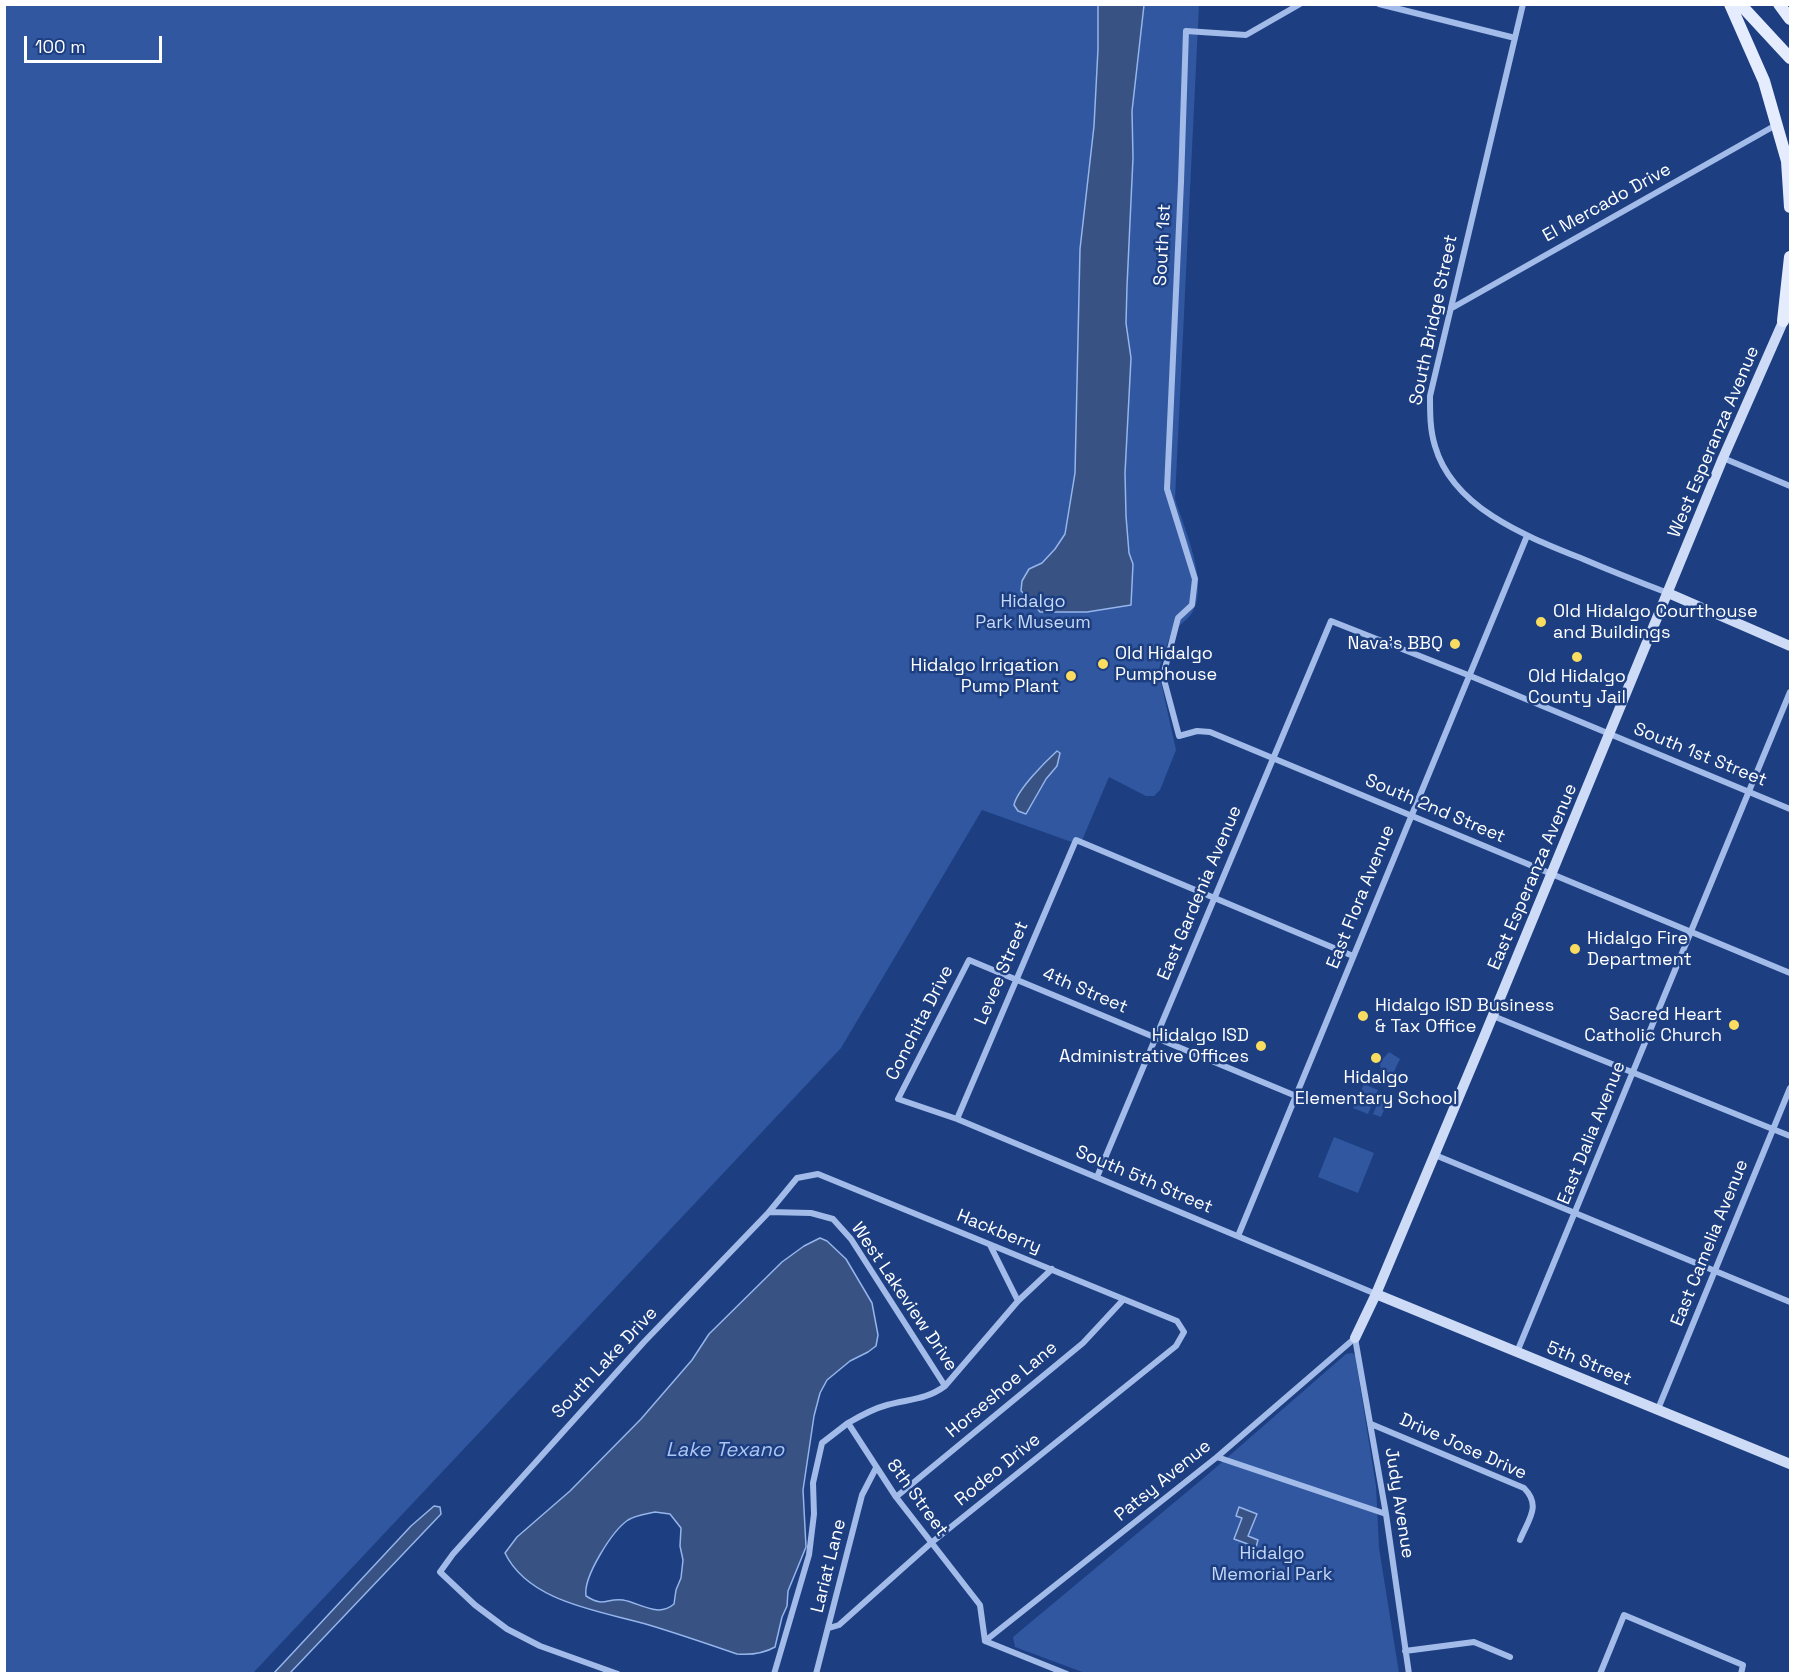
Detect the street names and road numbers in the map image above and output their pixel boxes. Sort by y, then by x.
street label: El Mercado Drive [1539,159,1675,247]
street label: South 1st [1150,203,1176,287]
street label: South Bridge Street [1405,233,1463,407]
street label: West Esperanza Avenue [1664,343,1764,541]
street label: South 1st Street [1630,718,1770,792]
street label: South 2nd Street [1362,770,1508,848]
street label: East Esperanza Avenue [1484,781,1582,973]
street label: East Gardenia Avenue [1153,802,1247,984]
street label: East Flora Avenue [1322,822,1400,972]
street label: Levee Street [971,918,1033,1028]
street label: Conchita Drive [882,962,958,1084]
street label: 4th Street [1039,963,1131,1019]
street label: East Dalia Avenue [1553,1058,1631,1208]
street label: South 5th Street [1072,1141,1216,1219]
street label: East Camelia Avenue [1667,1156,1753,1330]
street label: Hackberry [954,1205,1044,1259]
street label: West Lakeview Drive [846,1219,962,1375]
street label: South Lake Drive [548,1303,662,1423]
street label: Horseshoe Lane [942,1337,1062,1443]
street label: 5th Street [1543,1337,1635,1391]
street label: Drive Jose Drive [1396,1409,1530,1485]
street label: Rodeo Drive [951,1429,1045,1511]
street label: Patsy Avenue [1111,1436,1215,1526]
street label: Judy Avenue [1380,1446,1418,1560]
street label: 8th Street [882,1455,952,1541]
street label: Lariat Lane [807,1517,851,1615]

